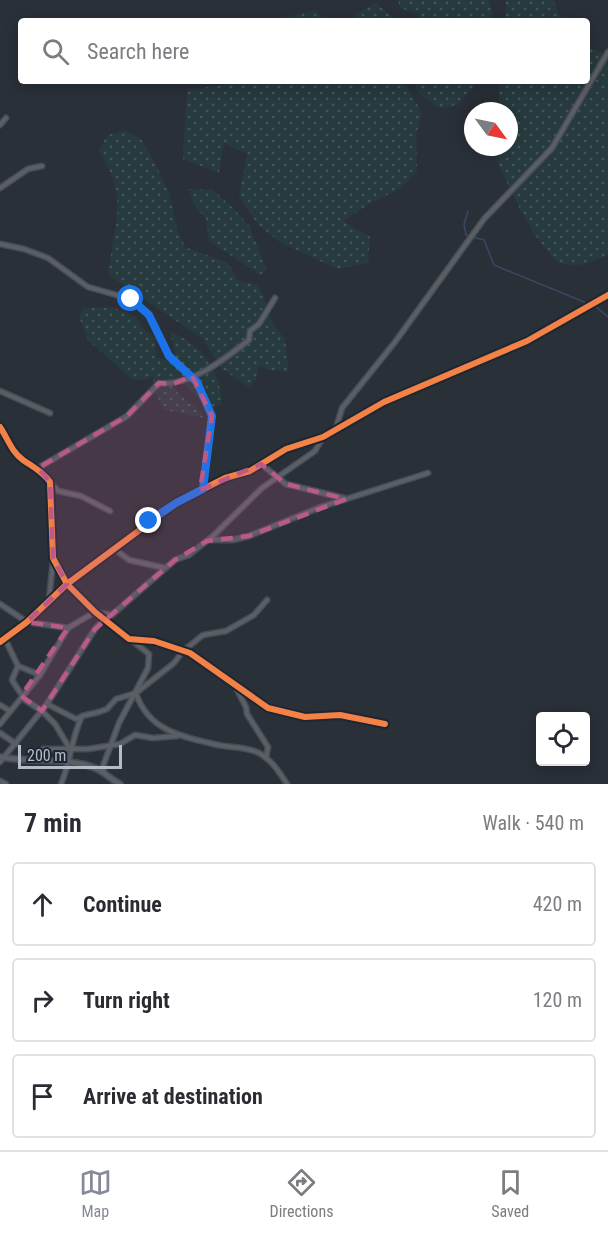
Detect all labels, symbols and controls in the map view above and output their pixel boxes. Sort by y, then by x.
search box [18,18,590,84]
icon: search [39,35,72,68]
text: Search here [87,39,189,64]
north arrow [464,102,518,156]
route start [117,285,143,311]
route end [135,507,161,533]
map controls [536,712,590,766]
button: locate [536,712,590,766]
scale bar [18,742,122,770]
text: 200 m [27,746,66,765]
text: 7 min [24,808,82,838]
text: Walk · 540 m [483,811,584,835]
icon: ahead [26,888,59,921]
text: Continue [83,892,162,917]
text: 420 m [533,892,582,916]
icon: right [26,984,59,1017]
text: Turn right [83,988,170,1013]
text: 120 m [533,988,582,1012]
icon: arrive [26,1080,59,1113]
text: Arrive at destination [83,1084,263,1109]
tab: Map [79,1166,112,1221]
tab: Directions [270,1166,333,1221]
tab: Saved [491,1166,529,1221]

